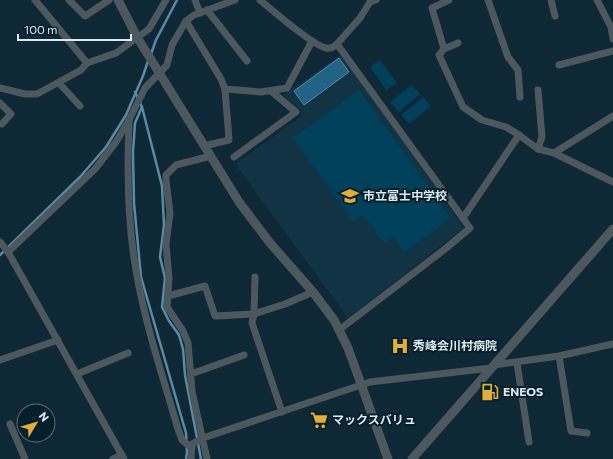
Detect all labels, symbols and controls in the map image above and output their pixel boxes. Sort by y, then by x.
scale bar [18,16,131,42]
text: 100 m [24,22,58,36]
school or university icon: 市立富士中学校 [340,186,360,206]
place label: 市立富士中学校 [363,188,447,202]
hospital icon: 秀峰会川村病院 [390,336,410,356]
place label: 秀峰会川村病院 [413,338,497,352]
fuel station icon: ENEOS [480,382,500,402]
place label: ENEOS [503,384,543,398]
north arrow [16,403,56,443]
text: N [37,409,52,424]
supermarket icon: マックスバリュ [309,410,329,430]
place label: マックスバリュ [332,412,416,426]

